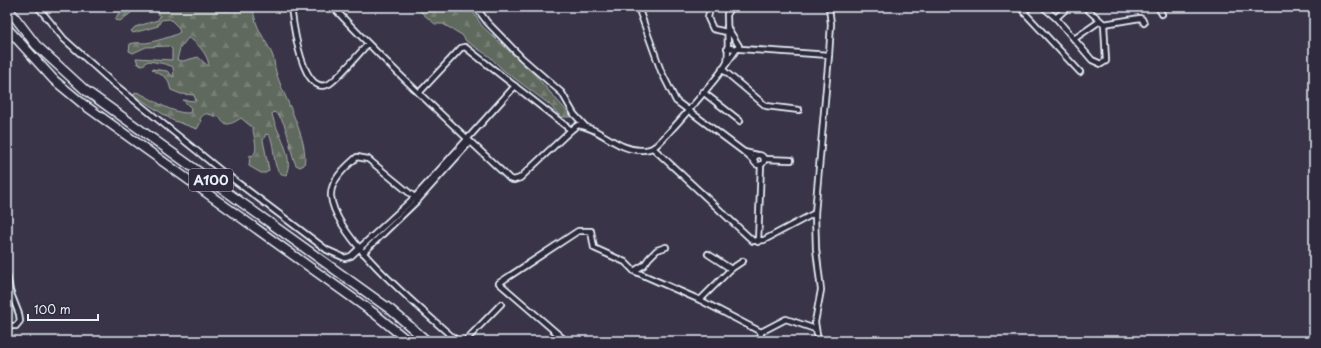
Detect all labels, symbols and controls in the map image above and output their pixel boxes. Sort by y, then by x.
road number: A100 [189,169,233,191]
scale bar [28,296,98,322]
text: 100 m [34,300,71,318]

